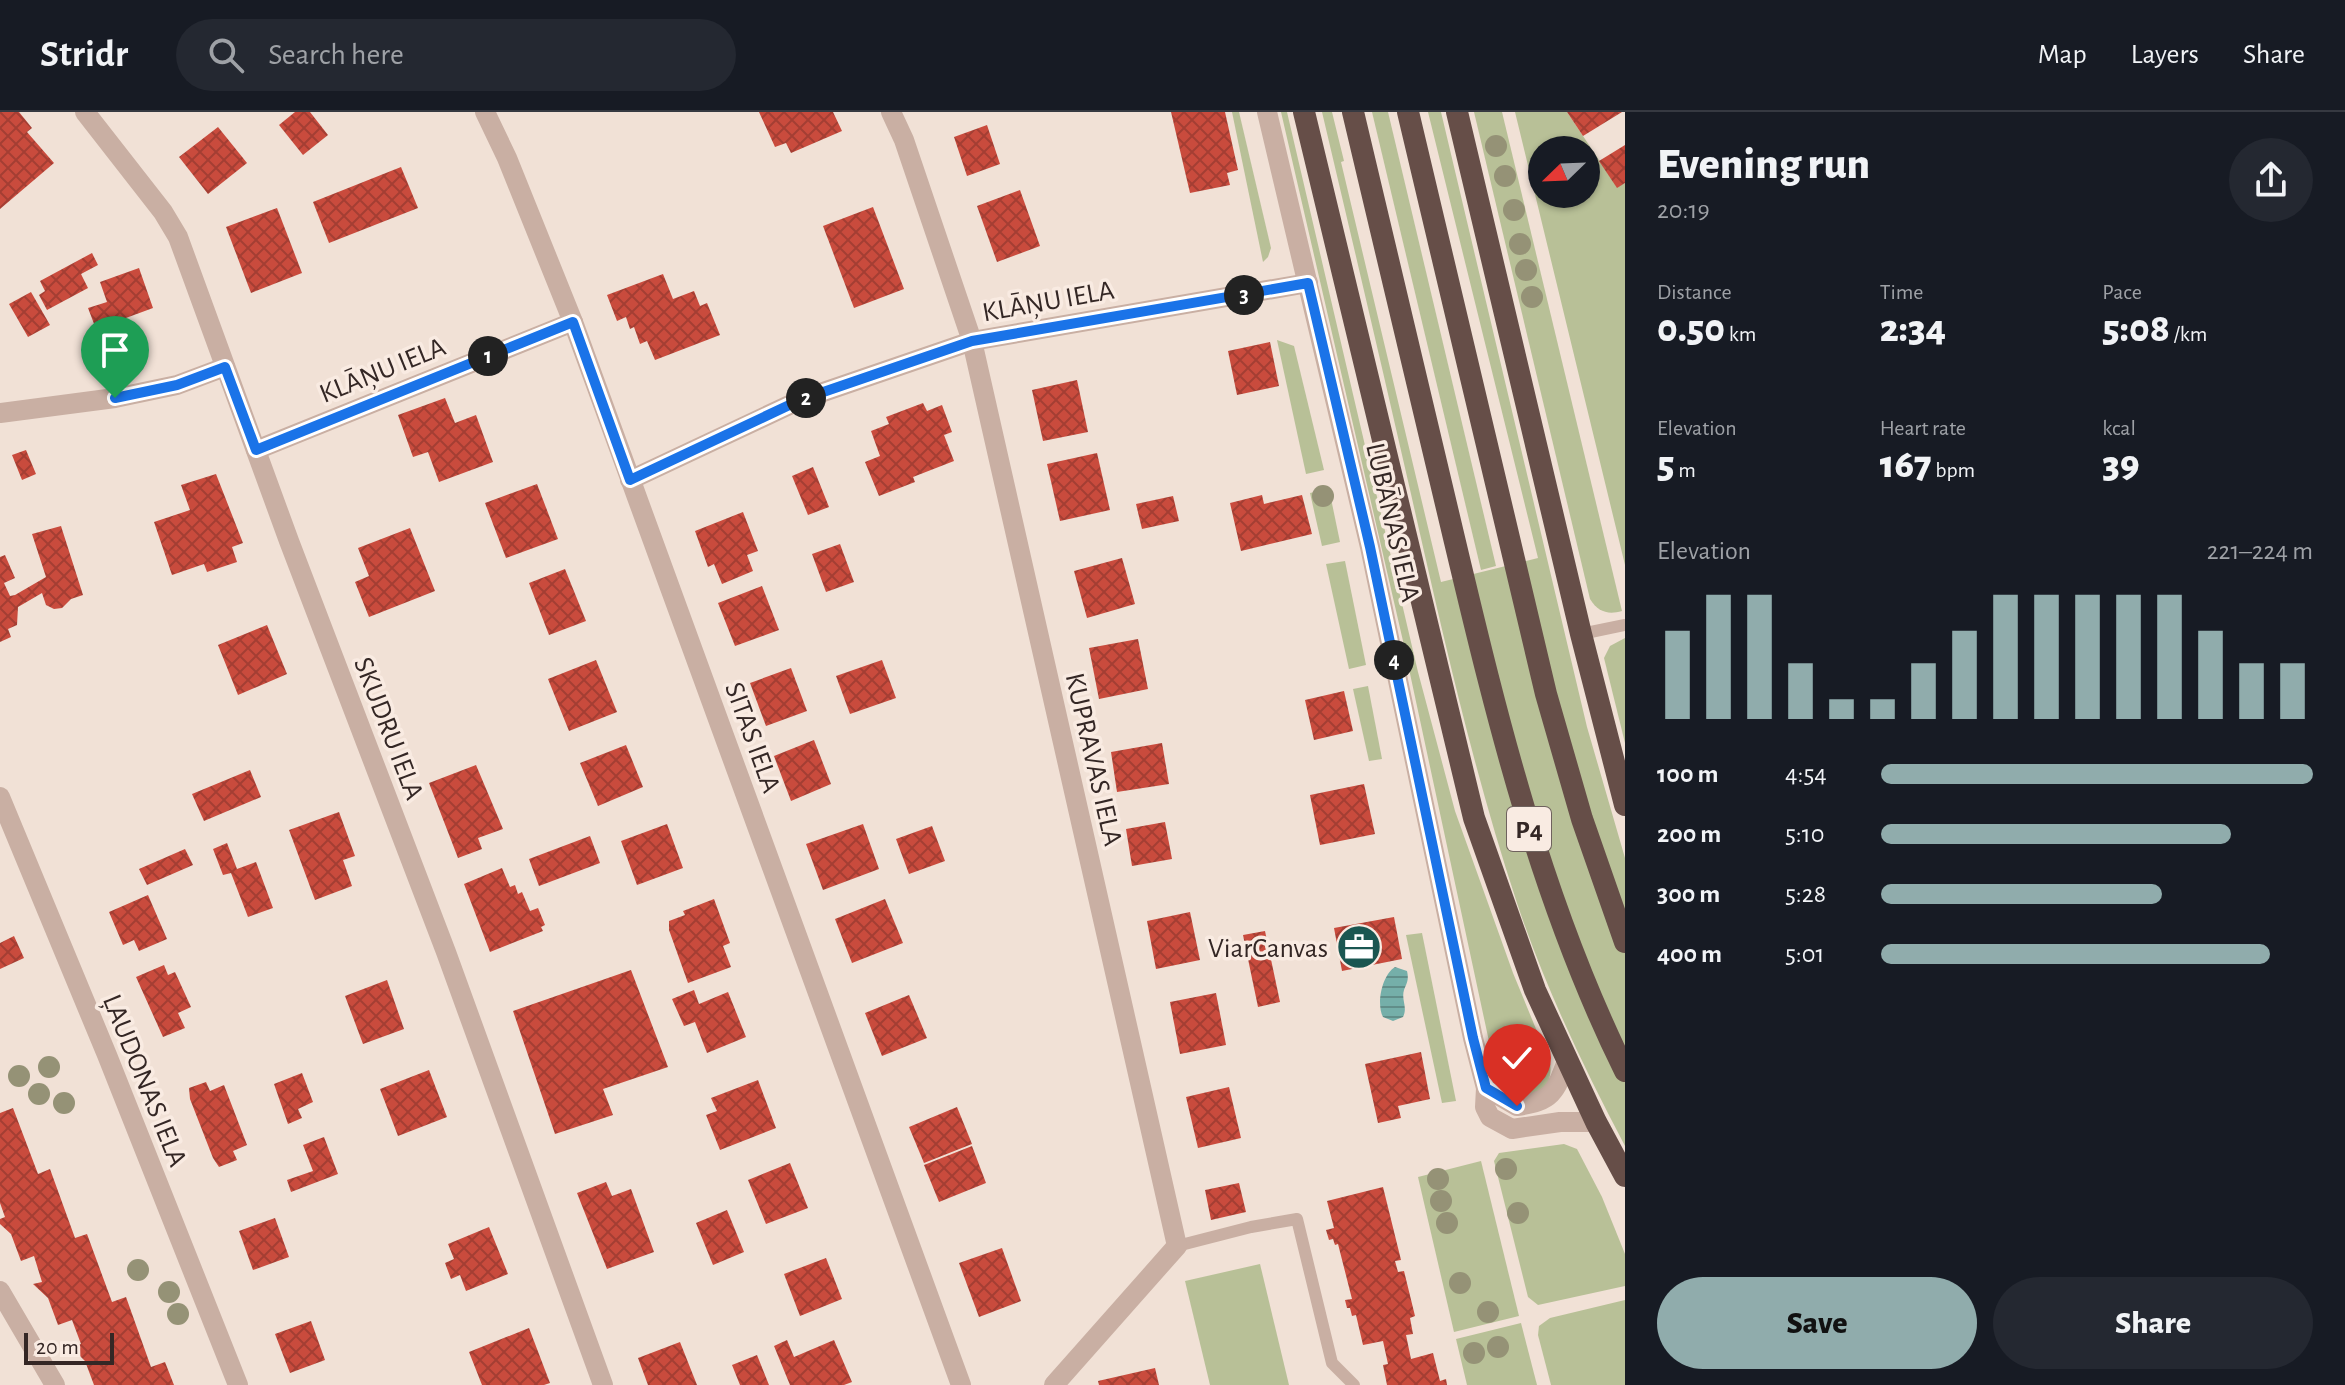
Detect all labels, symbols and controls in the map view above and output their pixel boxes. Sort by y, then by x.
search box [176,19,736,91]
icon: search [204,33,248,77]
text: Stridr [40,36,128,74]
text: Search here [268,40,404,70]
text: Map [2038,41,2087,69]
text: Layers [2131,41,2199,69]
text: Share [2243,41,2305,69]
north arrow [1528,136,1600,208]
map controls [1528,136,1600,208]
button: share [2229,138,2313,222]
text: Evening run [1657,143,1870,187]
text: 20:19 [1657,197,1710,223]
street label: KLĀŅU IELA [980,275,1117,328]
pin: 3 [1224,275,1264,315]
text: Distance [1657,281,1732,303]
text: Time [1880,281,1924,303]
text: Pace [2102,281,2142,303]
text: 3 [1239,284,1249,306]
text: 0.50 [1657,309,1725,349]
text: 2:34 [1880,309,1946,349]
text: 5:08 [2102,309,2170,349]
pin [81,316,149,398]
text: km [1725,323,1756,345]
text: /km [2170,323,2207,345]
icon: arrive [93,328,137,372]
street label: KLĀŅU IELA [315,331,450,410]
pin: 1 [468,336,508,376]
text: 1 [484,345,492,367]
pin: 2 [786,378,826,418]
text: 2 [801,387,811,409]
text: Elevation [1657,417,1737,439]
text: Heart rate [1880,417,1966,439]
text: kcal [2102,417,2136,439]
street label: LUBĀNAS IELA [1360,440,1426,605]
text: 5 [1657,445,1675,485]
text: 167 [1880,445,1932,485]
text: 39 [2102,445,2140,485]
text: m [1675,459,1696,481]
text: bpm [1932,459,1975,481]
text: Elevation [1657,538,1751,564]
text: 221–224 m [2207,538,2313,564]
pin: 4 [1374,640,1414,680]
text: 4 [1388,649,1400,671]
street label: SKUDRU IELA [348,654,428,804]
street label: KUPRAVAS IELA [1060,670,1127,849]
street label: SITAS IELA [719,679,785,797]
text: 100 m [1657,761,1718,787]
text: 4:54 [1785,761,1827,787]
road number: P4 [1507,807,1551,851]
text: 200 m [1657,821,1721,847]
text: 5:10 [1785,821,1825,847]
text: 300 m [1657,881,1720,907]
text: 5:28 [1785,881,1826,907]
office icon: ViarCanvas [1335,923,1383,971]
place label: ViarCanvas [1208,935,1328,963]
text: 400 m [1657,941,1722,967]
text: 5:01 [1785,941,1825,967]
street label: ĻAUDONAS IELA [96,991,191,1171]
pin [1483,1024,1551,1106]
icon: check [1495,1036,1539,1080]
button: Save [1657,1277,1977,1369]
button: Share [1993,1277,2313,1369]
scale bar [24,1329,114,1365]
text: 20 m [36,1336,79,1358]

